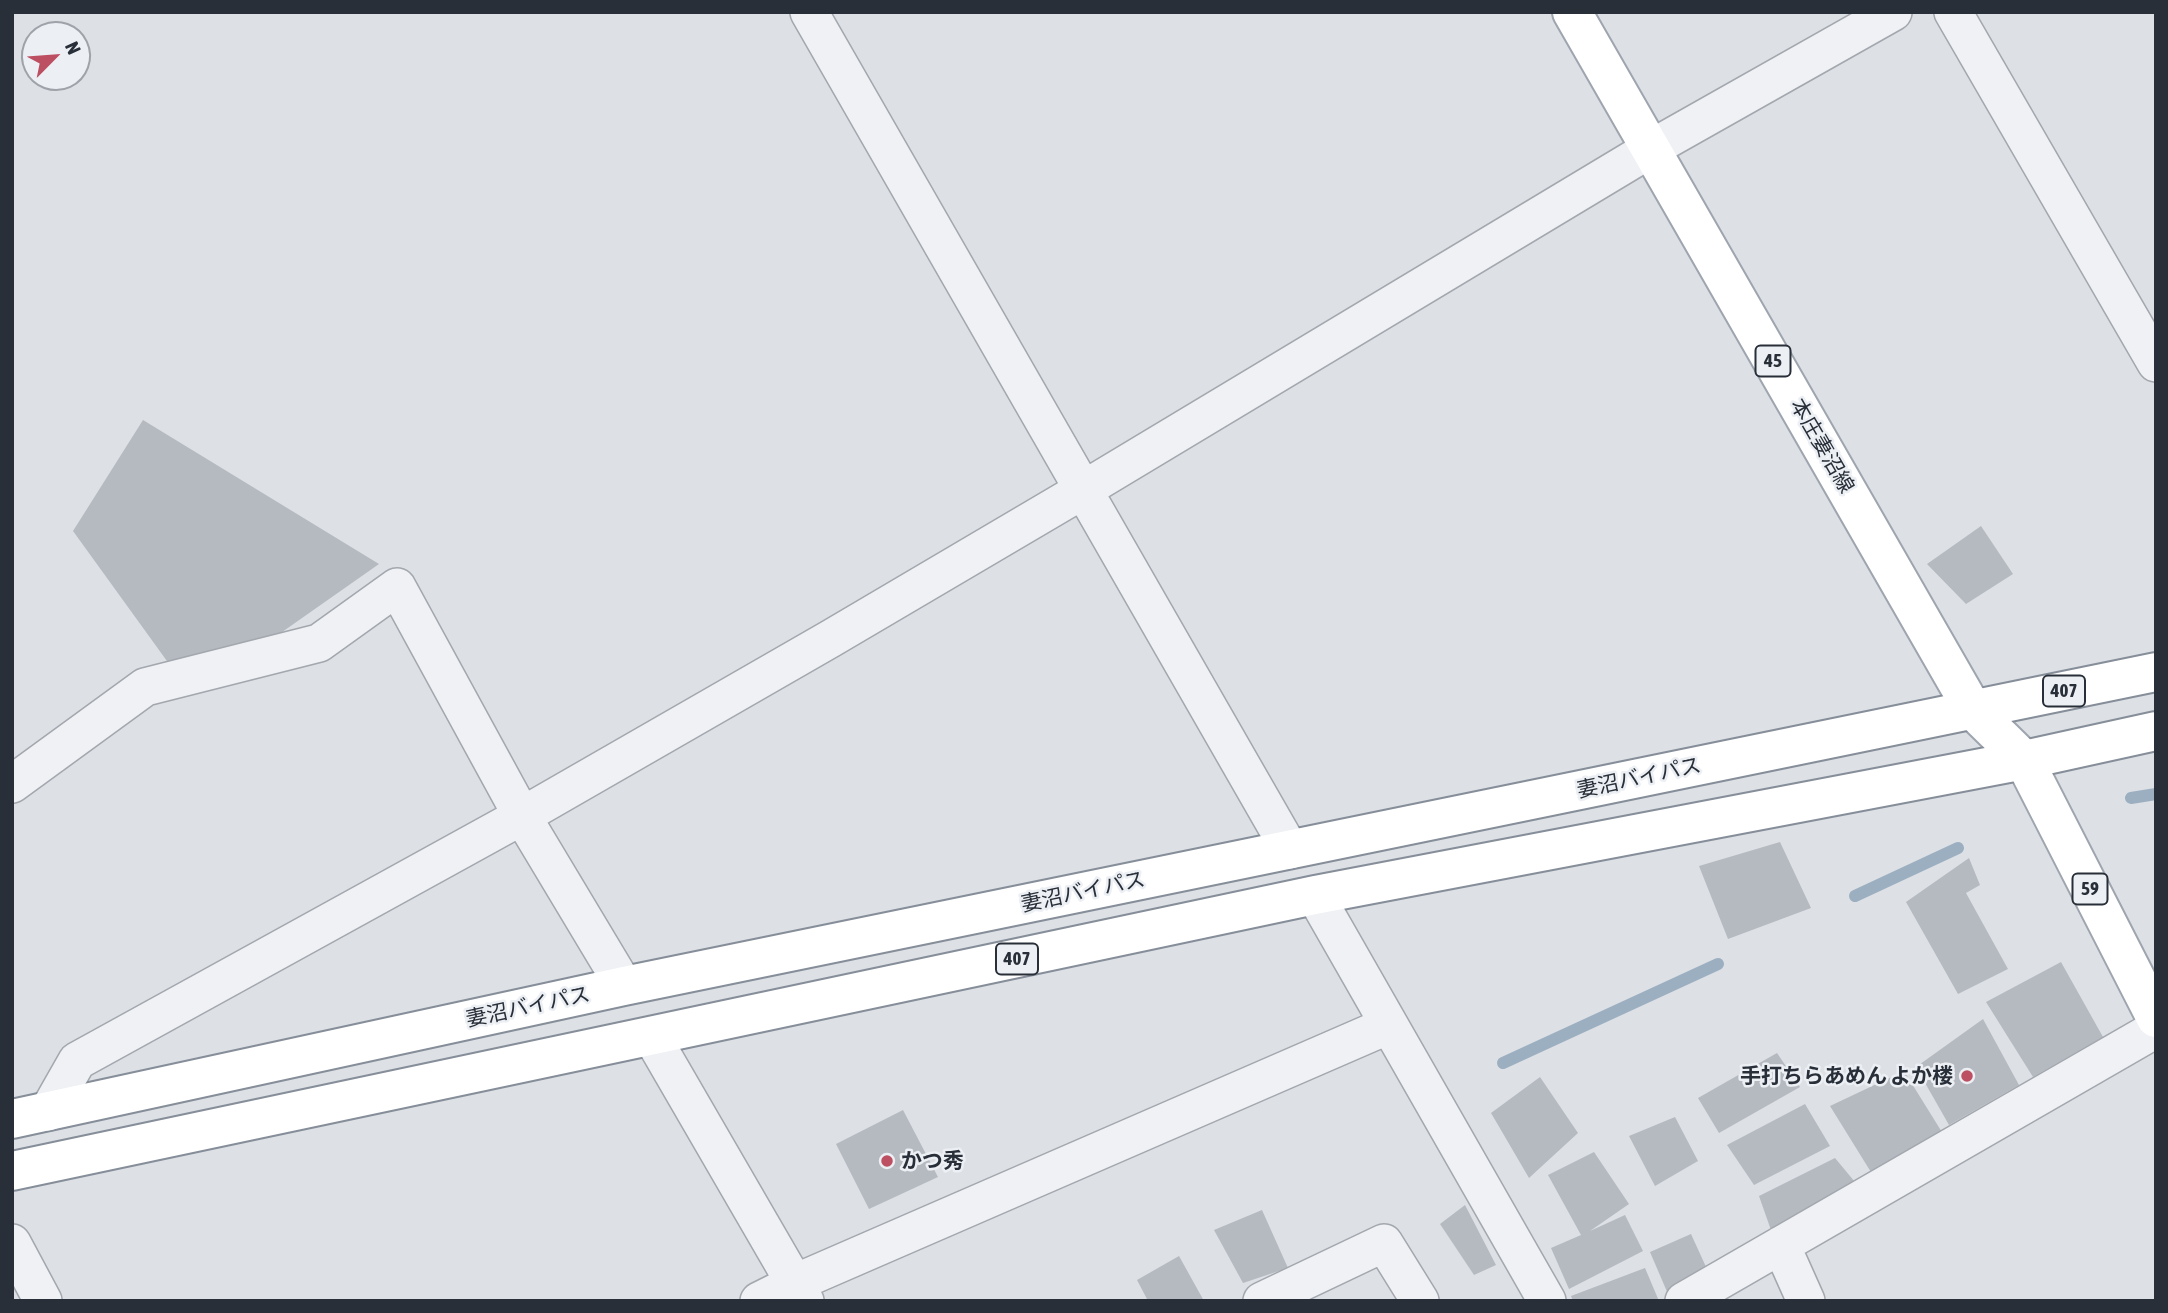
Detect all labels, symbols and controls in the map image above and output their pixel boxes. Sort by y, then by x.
north arrow [21,21,91,91]
text: N [61,38,86,58]
road number: 45 [1756,346,1790,376]
street label: 本庄妻沼線 [1785,394,1859,498]
road number: 407 [2043,676,2085,706]
street label: 妻沼バイパス [1575,753,1703,803]
street label: 妻沼バイパス [1019,867,1147,917]
road number: 59 [2072,874,2108,904]
road number: 407 [996,944,1038,974]
street label: 妻沼バイパス [464,982,592,1032]
place label: 手打ちらあめん よか楼 [1740,1063,1953,1089]
marker: 手打ちらあめん よか楼 [1959,1068,1975,1084]
place label: かつ秀 [901,1148,964,1174]
marker: かつ秀 [879,1153,895,1169]

